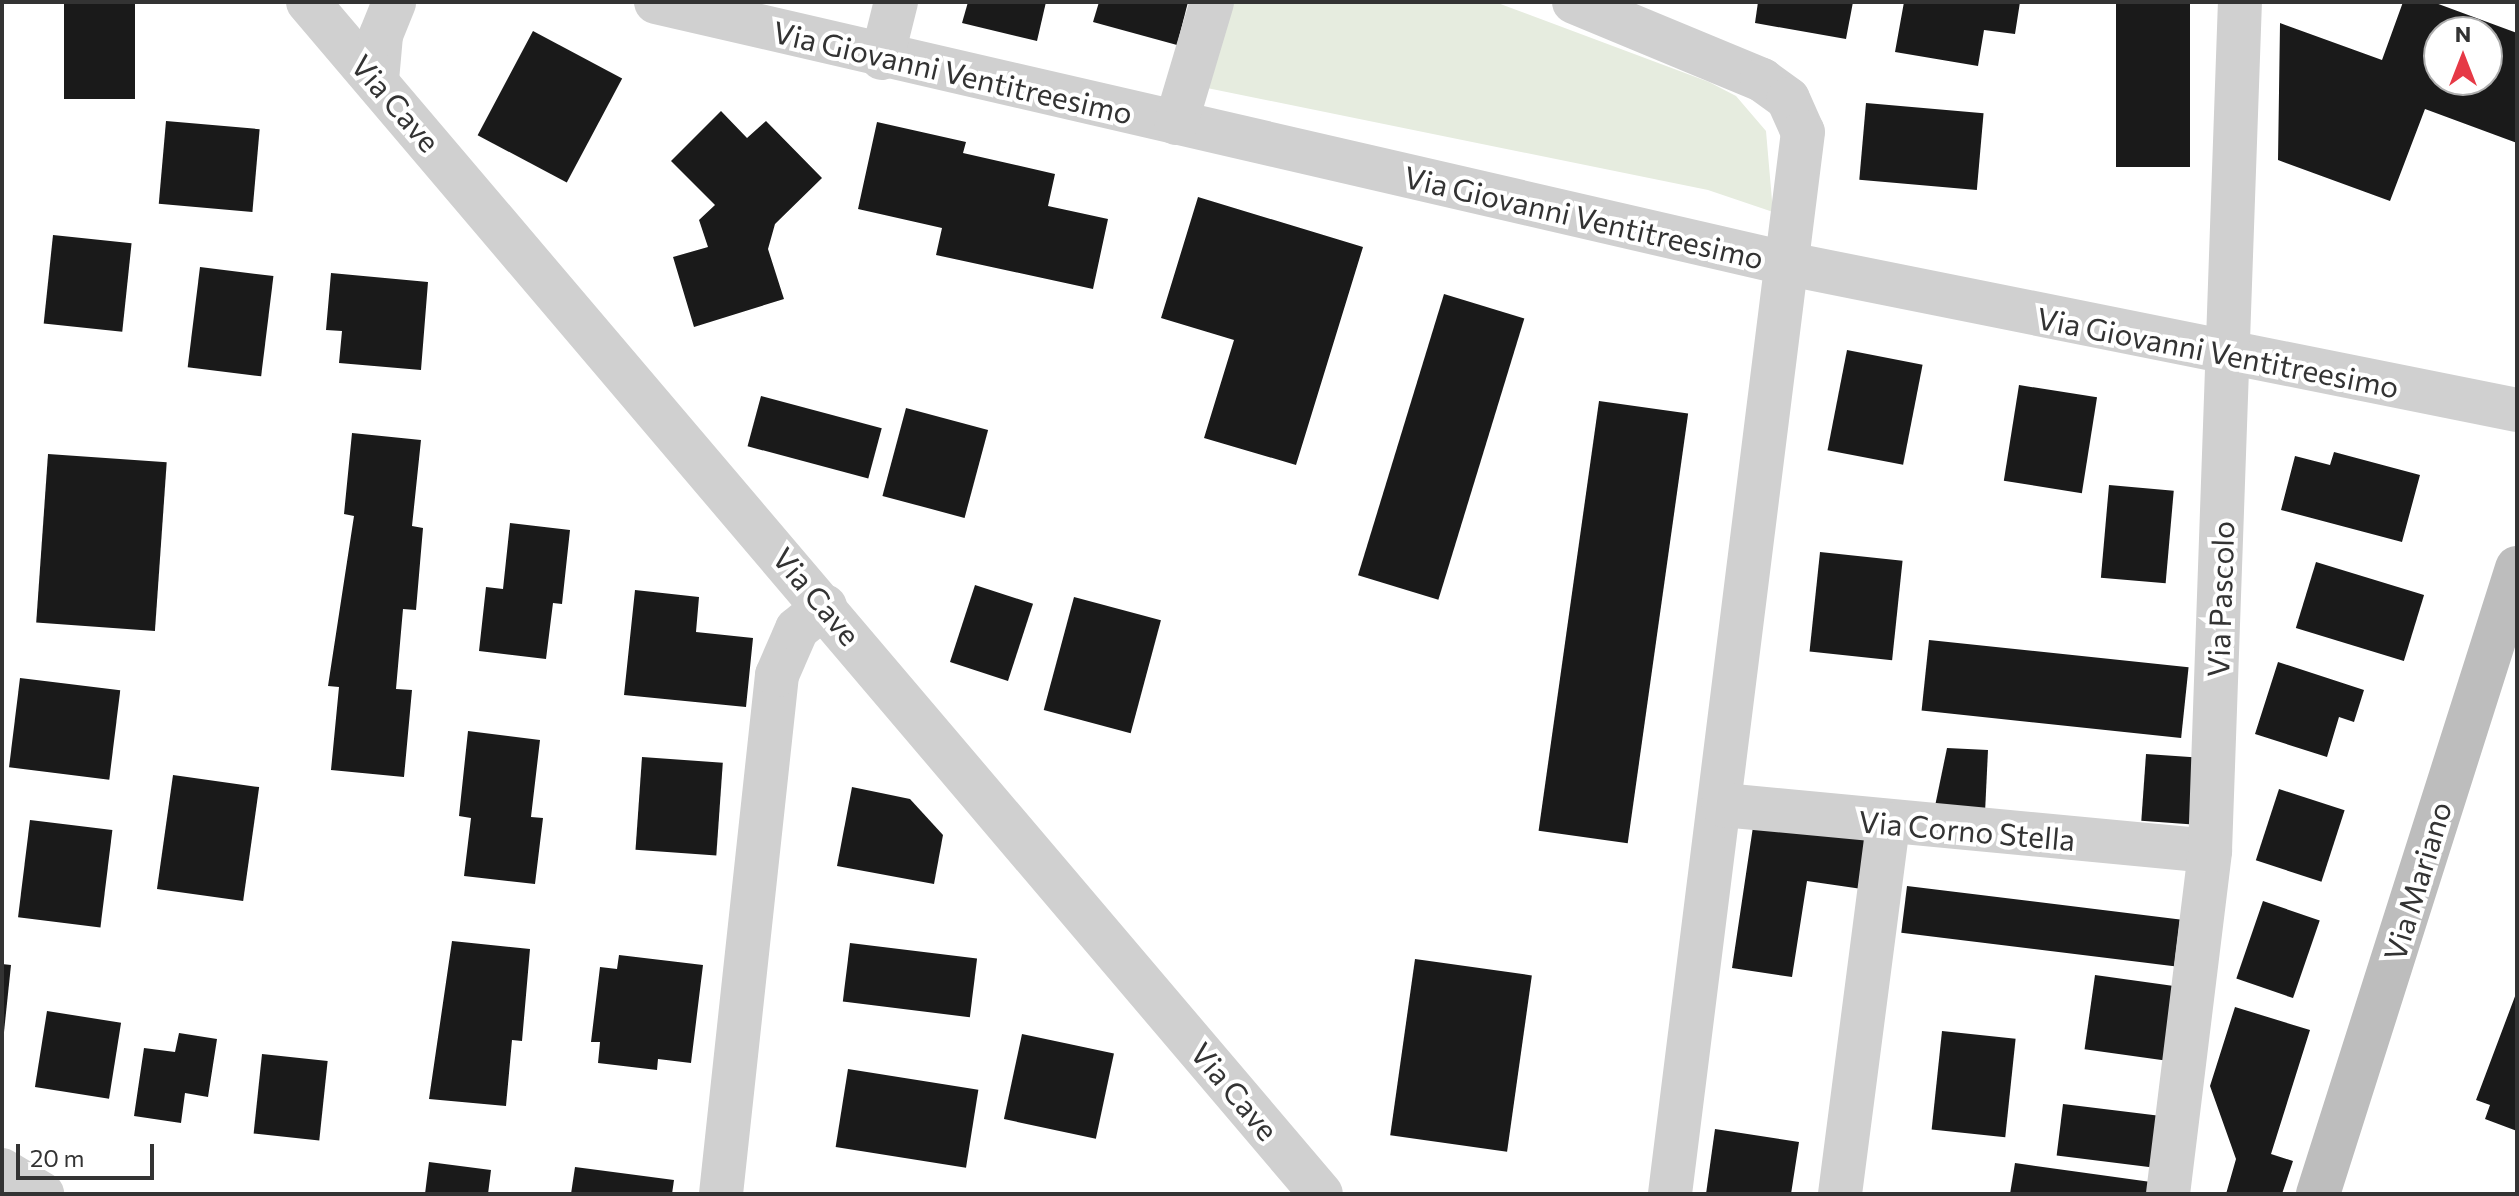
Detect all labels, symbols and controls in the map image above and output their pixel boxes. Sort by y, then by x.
street label: Via Giovanni Ventitreesimo [770,13,1136,131]
north arrow [2423,16,2503,96]
text: N [2455,20,2471,47]
street label: Via Cave [344,47,448,159]
street label: Via Giovanni Ventitreesimo [1401,158,1767,276]
street label: Via Giovanni Ventitreesimo [2034,299,2402,405]
street label: Via Pascolo [2199,520,2241,678]
street label: Via Cave [766,540,868,652]
street label: Via Mariano [2376,797,2458,965]
street label: Via Corno Stella [1857,803,2077,857]
street label: Via Cave [1184,1035,1286,1147]
scale bar [20,1128,158,1178]
text: 20 m [30,1143,84,1172]

